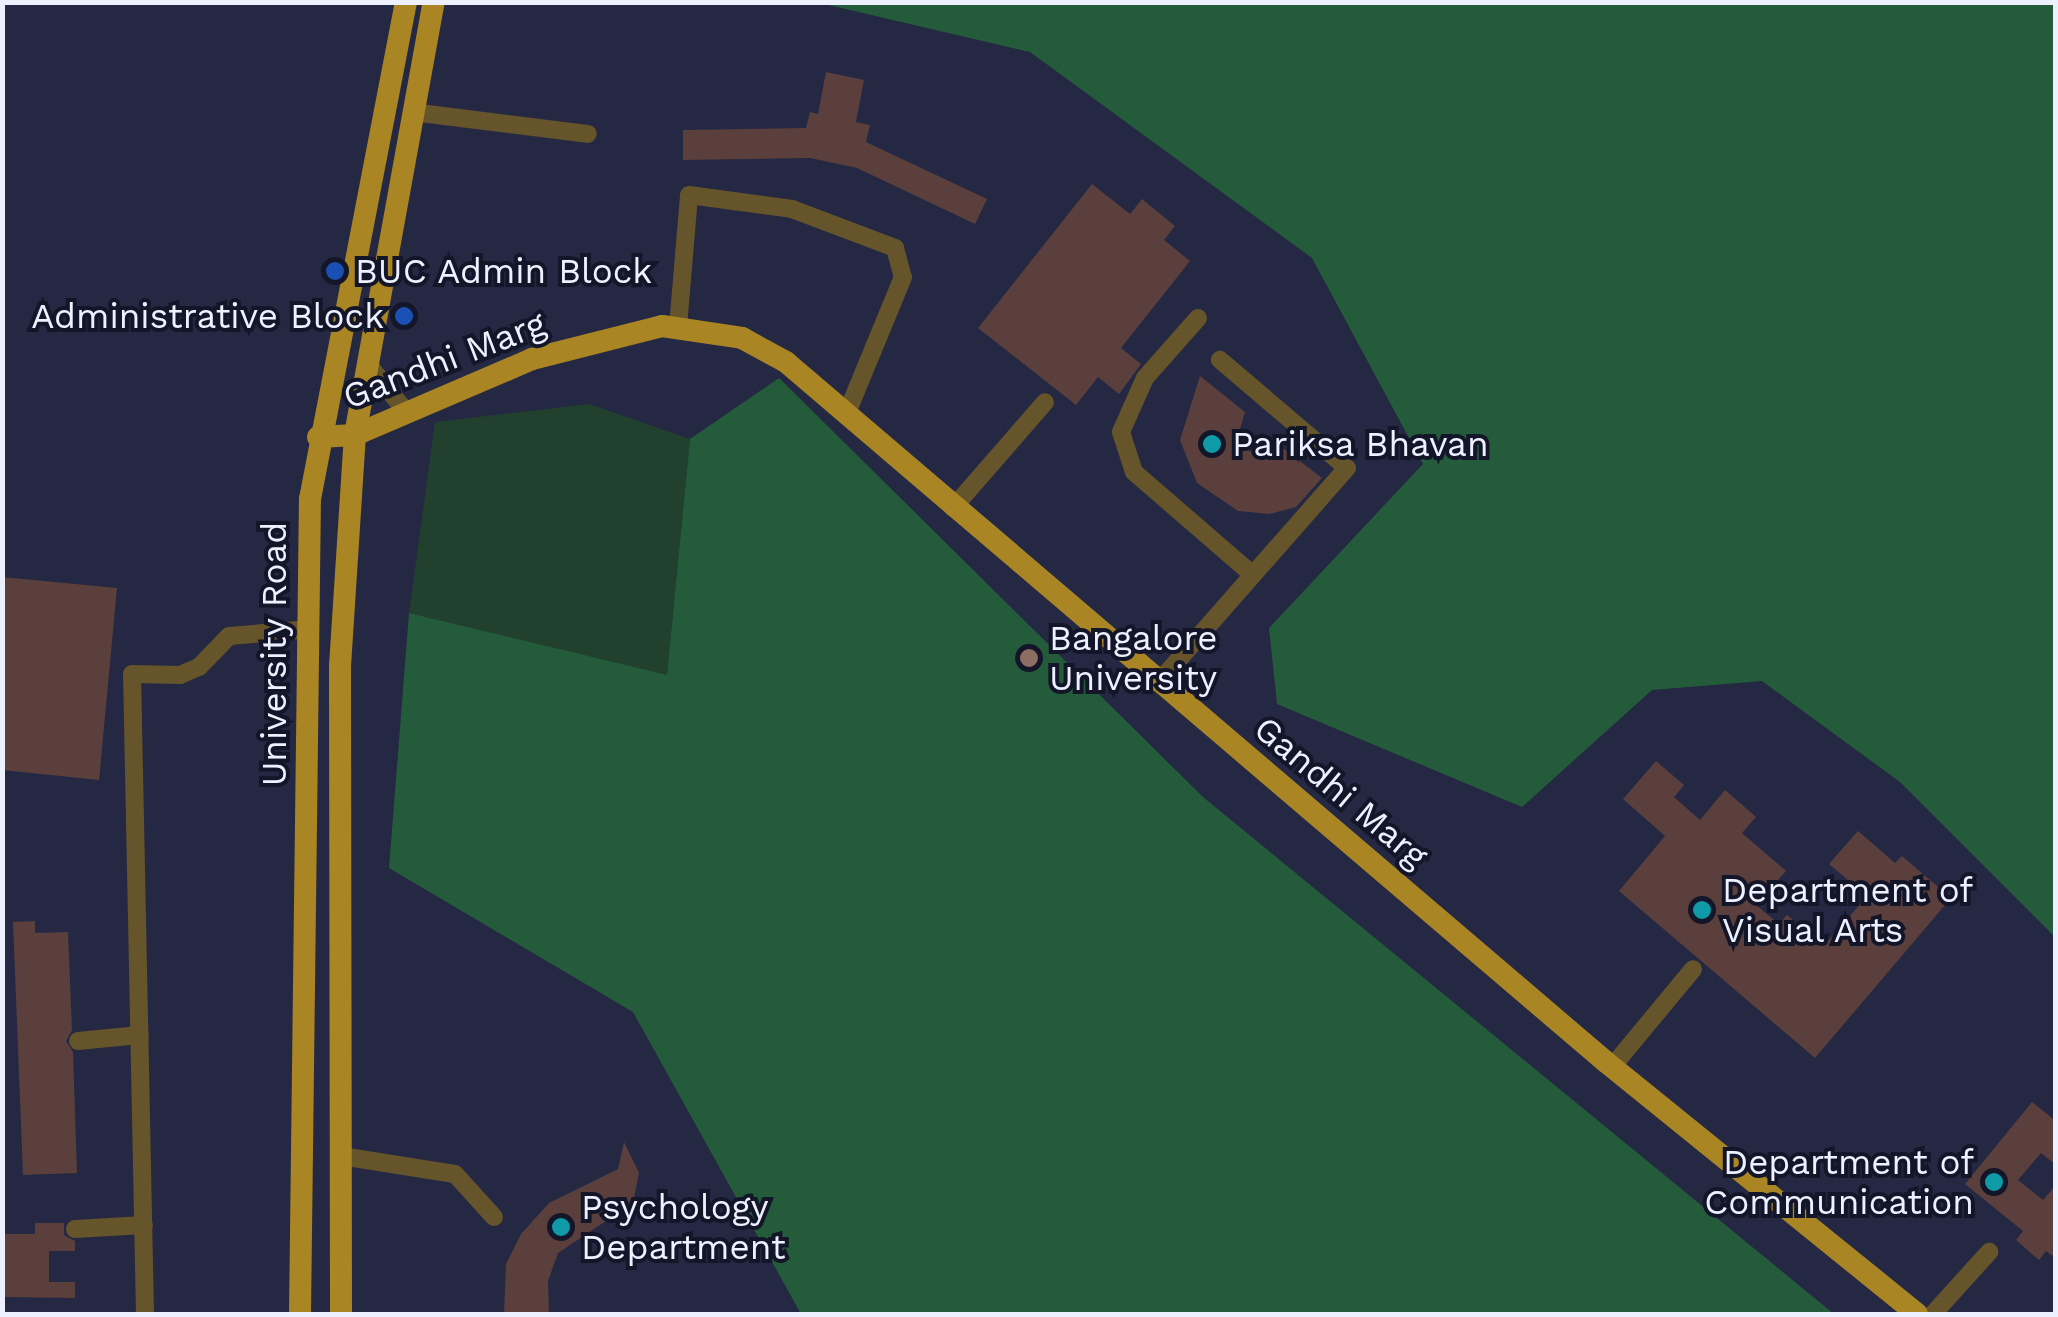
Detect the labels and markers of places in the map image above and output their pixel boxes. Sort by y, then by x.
place label: BUC Admin Block [355,250,654,292]
marker: BUC Admin Block [324,260,346,282]
place label: Administrative Block [31,295,384,337]
marker: Administrative Block [393,305,415,327]
place label: Pariksa Bhavan [1232,423,1489,465]
marker: Pariksa Bhavan [1201,433,1223,455]
place label: Bangalore University [1049,617,1217,699]
marker: Bangalore University [1018,647,1040,669]
place label: Department of Visual Arts [1722,869,1973,951]
marker: Department of Visual Arts [1691,899,1713,921]
place label: Department of Communication [1704,1141,1974,1223]
marker: Department of Communication [1983,1171,2005,1193]
place label: Psychology Department [581,1186,786,1268]
marker: Psychology Department [550,1216,572,1238]

